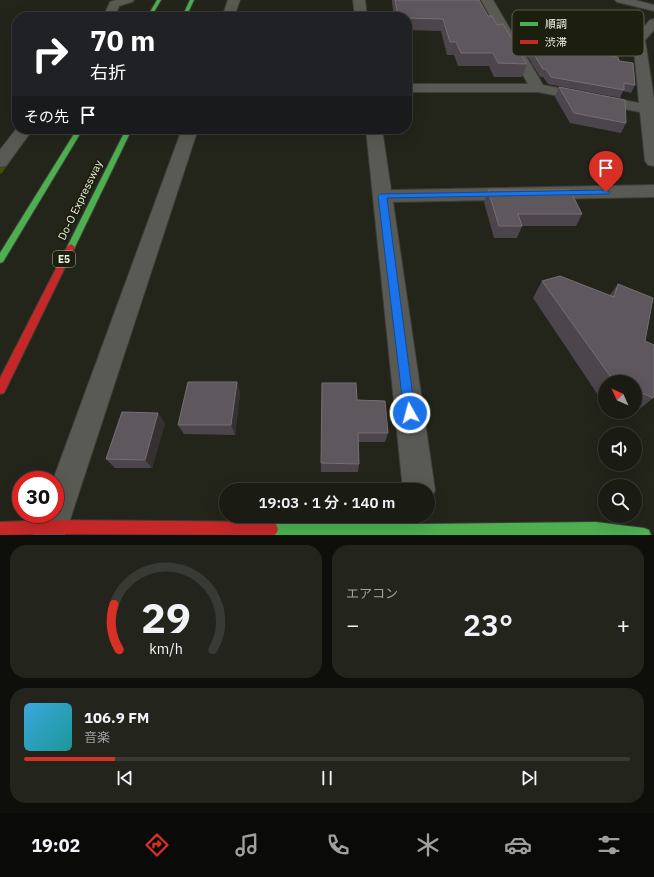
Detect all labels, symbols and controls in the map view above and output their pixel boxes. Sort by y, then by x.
legend [512,10,644,56]
text: 順調 [545,17,567,31]
text: 70 m [90,22,155,59]
icon: right [24,28,76,80]
text: 渋滞 [545,35,567,49]
text: 右折 [90,61,126,84]
icon: arrive [77,104,99,126]
text: その先 [24,107,69,126]
pin [589,151,623,192]
street label: Do-O Expressway [55,157,106,242]
icon: arrive [595,157,617,179]
road number: E5 [53,251,75,267]
north arrow [598,375,642,419]
map controls [598,375,642,523]
position arrow [389,392,431,434]
button: sound [598,427,642,471]
speed limit sign: 30 [12,471,64,523]
button: search [598,479,642,523]
text: 19:03 · 1 分 · 140 m [259,493,395,512]
text: エアコン [346,585,398,602]
text: 29 [141,589,191,643]
text: 23° [463,605,513,644]
text: − [346,610,359,639]
text: + [617,610,630,639]
text: km/h [149,638,183,657]
text: 106.9 FM [84,708,149,727]
text: 音楽 [84,729,110,746]
icon: previous [114,767,136,789]
icon: pause [316,767,338,789]
icon: next [518,767,540,789]
icon: directions [143,831,171,859]
icon: music [233,831,261,859]
icon: phone [324,831,352,859]
icon: climate [414,831,442,859]
icon: car [504,831,532,859]
icon: filters [595,831,623,859]
text: 19:02 [31,834,80,857]

